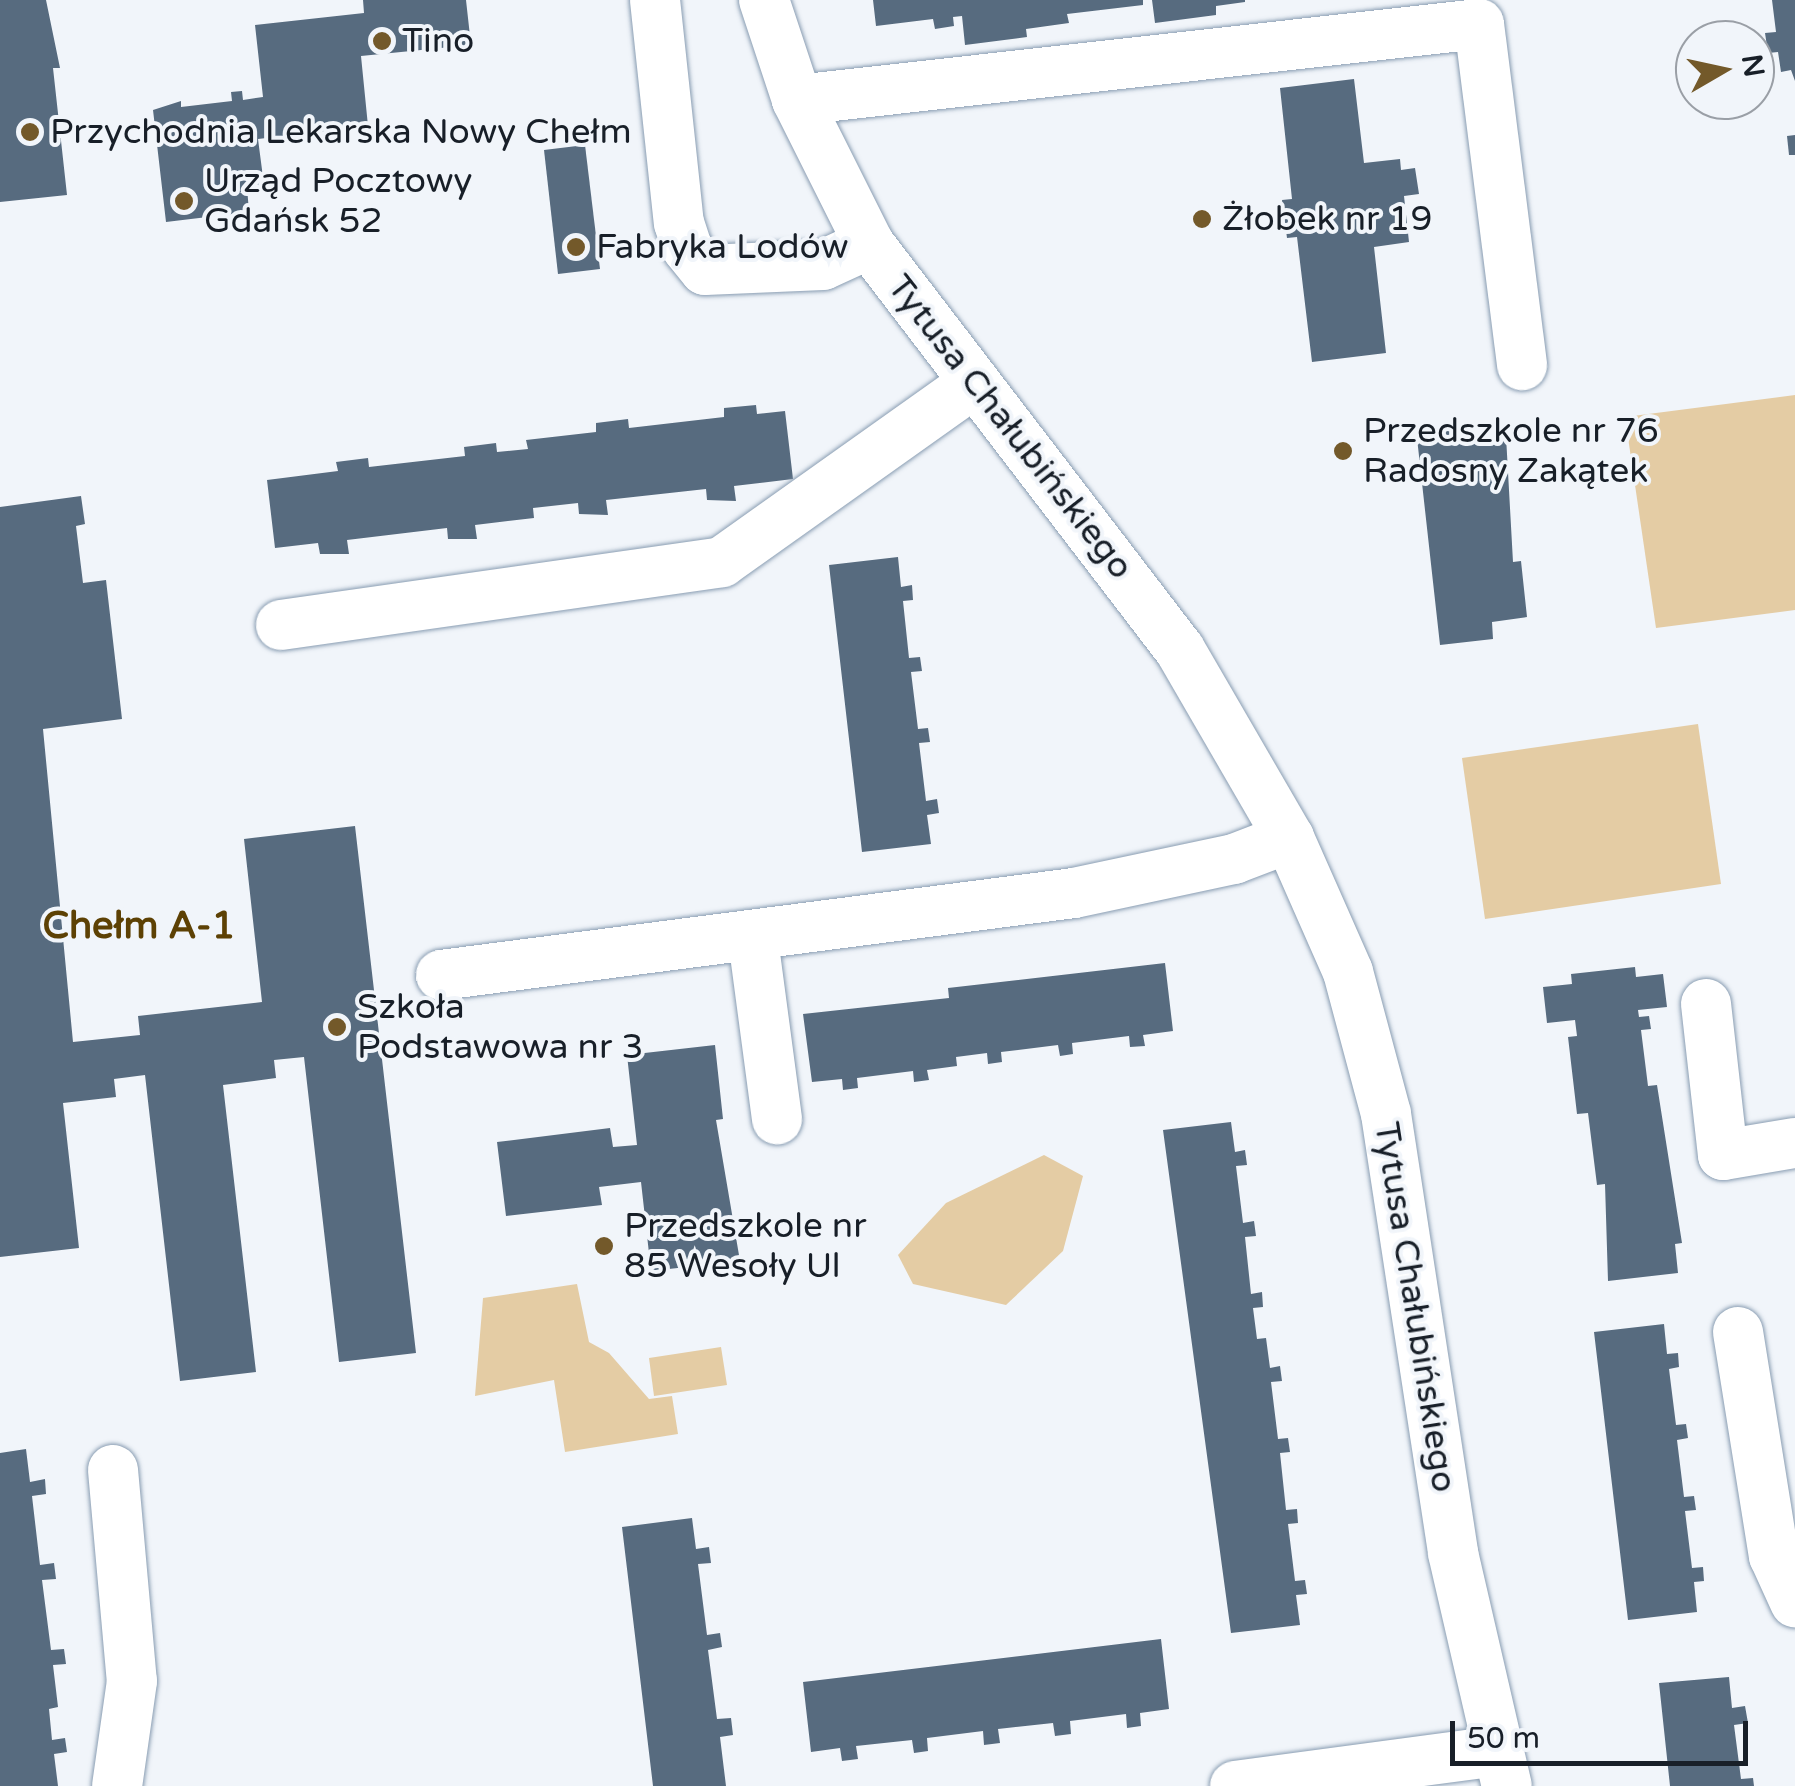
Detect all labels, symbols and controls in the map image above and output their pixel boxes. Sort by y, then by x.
place label: Tino [402,20,474,62]
north arrow [1675,20,1775,120]
marker: Tino [371,30,393,52]
text: N [1734,52,1771,79]
place label: Przychodnia Lekarska Nowy Chełm [50,111,632,153]
marker: Przychodnia Lekarska Nowy Chełm [19,121,41,143]
place label: Urząd Pocztowy Gdańsk 52 [204,160,472,242]
marker: Urząd Pocztowy Gdańsk 52 [173,190,195,212]
place label: Żłobek nr 19 [1222,198,1433,240]
marker: Żłobek nr 19 [1191,208,1213,230]
place label: Fabryka Lodów [596,226,848,268]
marker: Fabryka Lodów [565,236,587,258]
street label: Tytusa Chałubińskiego [878,267,1142,587]
place label: Przedszkole nr 76 Radosny Zakątek [1363,410,1659,492]
marker: Przedszkole nr 76 Radosny Zakątek [1332,440,1354,462]
district label: Chełm A-1 [43,904,235,950]
place label: Szkoła Podstawowa nr 3 [357,986,643,1068]
marker: Szkoła Podstawowa nr 3 [326,1016,348,1038]
street label: Tytusa Chałubińskiego [1365,1119,1465,1495]
place label: Przedszkole nr 85 Wesoły Ul [624,1205,867,1287]
marker: Przedszkole nr 85 Wesoły Ul [593,1235,615,1257]
scale bar [1455,1701,1752,1763]
text: 50 m [1467,1720,1540,1757]

